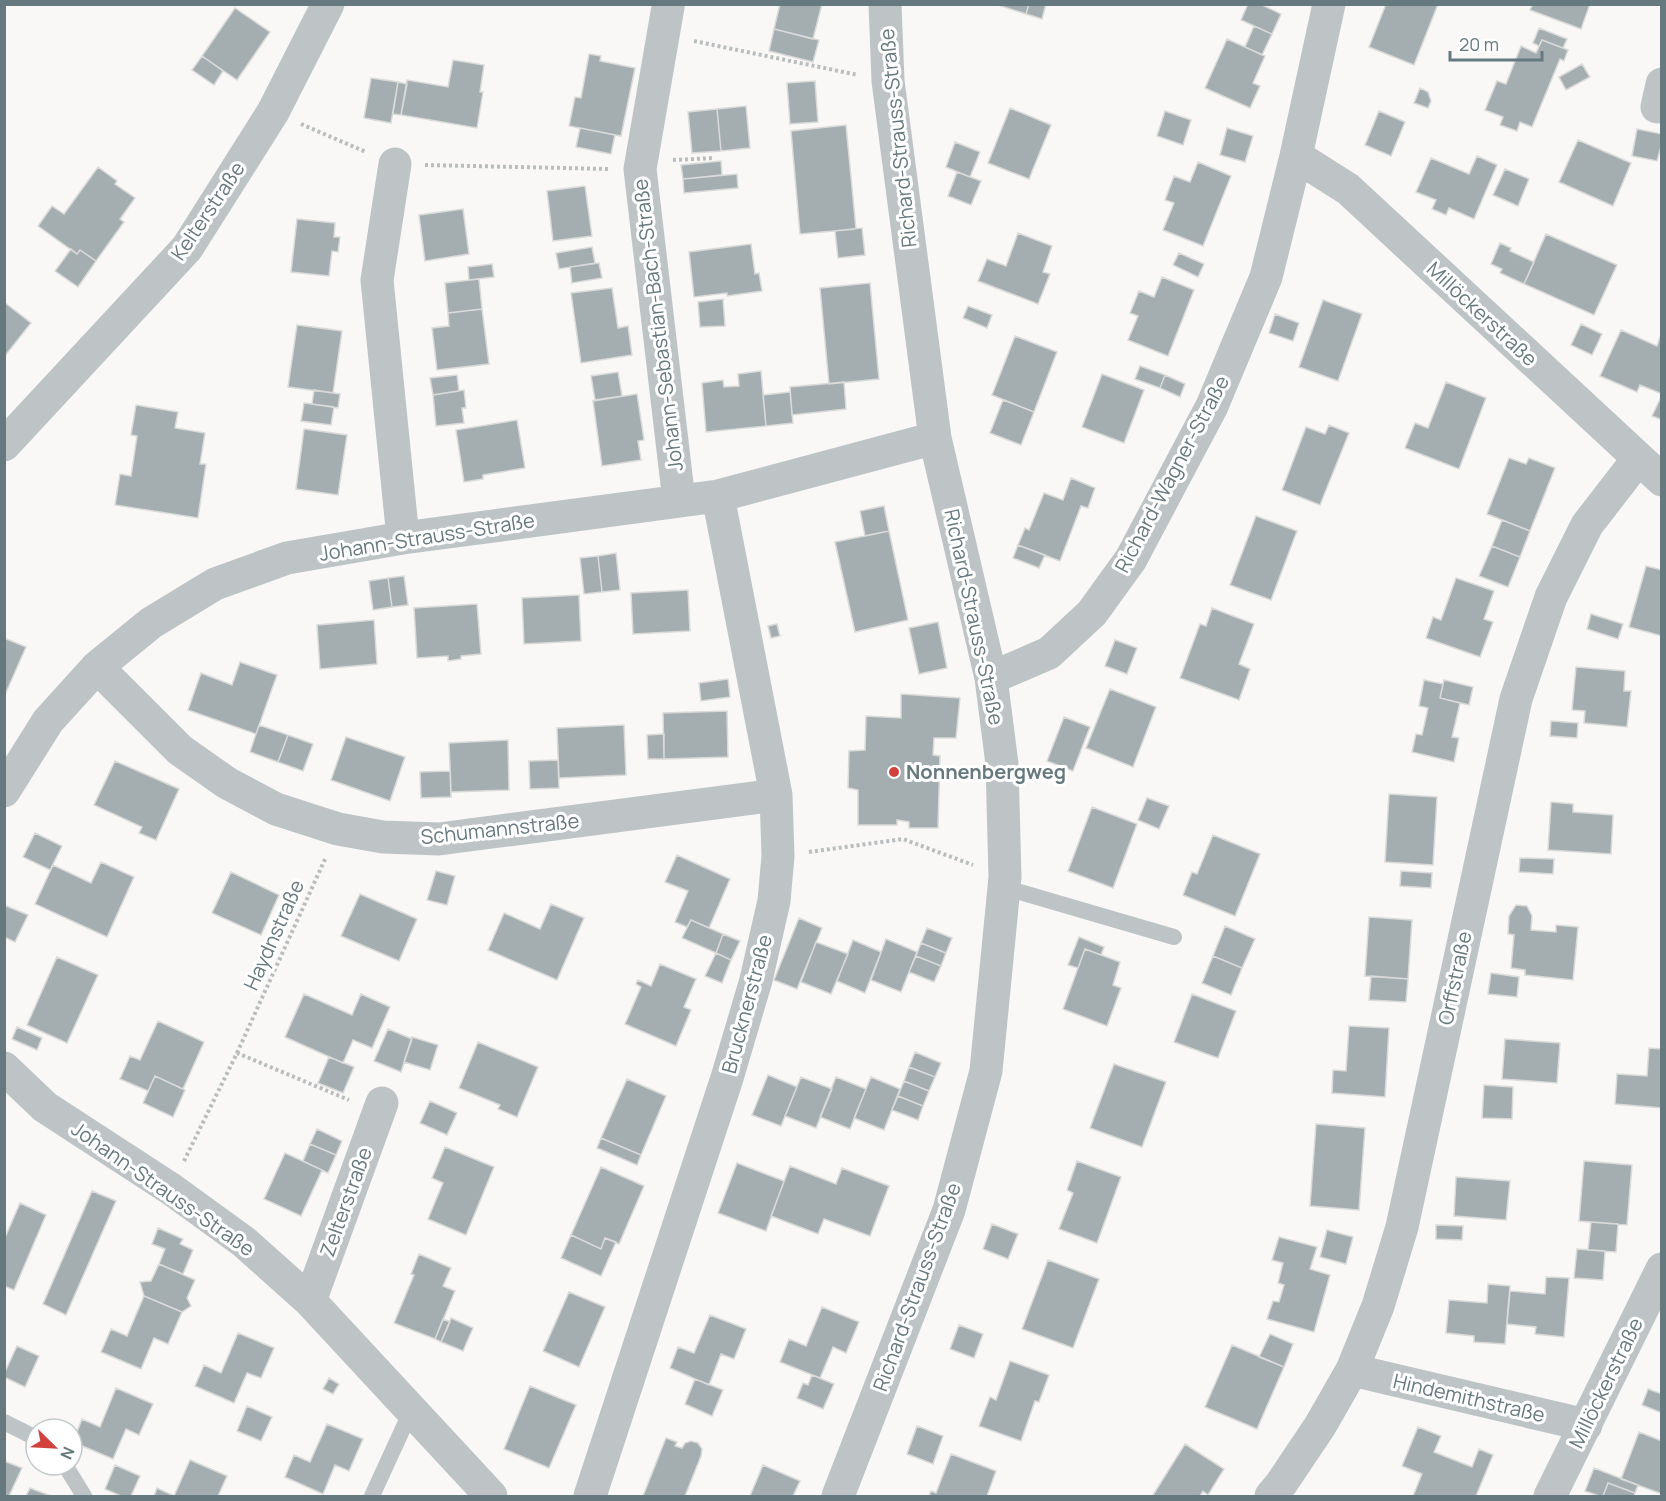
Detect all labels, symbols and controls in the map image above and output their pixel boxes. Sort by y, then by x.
scale bar [1450,24,1542,62]
street label: Richard-Strauss-Straße [873,27,922,249]
text: 20 m [1459,32,1499,56]
street label: Kelterstraße [165,156,251,265]
street label: Johann-Sebastian-Bach-Straße [626,177,689,473]
street label: Millöckerstraße [1421,255,1543,372]
street label: Richard-Wagner-Straße [1108,371,1235,577]
street label: Johann-Strauss-Straße [317,506,537,567]
street label: Richard-Strauss-Straße [938,506,1011,727]
place label: Nonnenbergweg [906,758,1066,785]
marker: Nonnenbergweg [887,765,901,779]
street label: Schumannstraße [419,807,580,850]
street label: Haydnstraße [237,875,310,994]
street label: Orffstraße [1431,929,1478,1027]
street label: Brucknerstraße [715,931,778,1076]
street label: Johann-Strauss-Straße [66,1115,260,1262]
street label: Zelterstraße [313,1143,378,1260]
street label: Richard-Strauss-Straße [866,1179,967,1395]
street label: Millöckerstraße [1562,1313,1649,1453]
street label: Hindemithstraße [1391,1367,1548,1428]
north arrow [24,1417,84,1477]
text: N [55,1443,80,1463]

